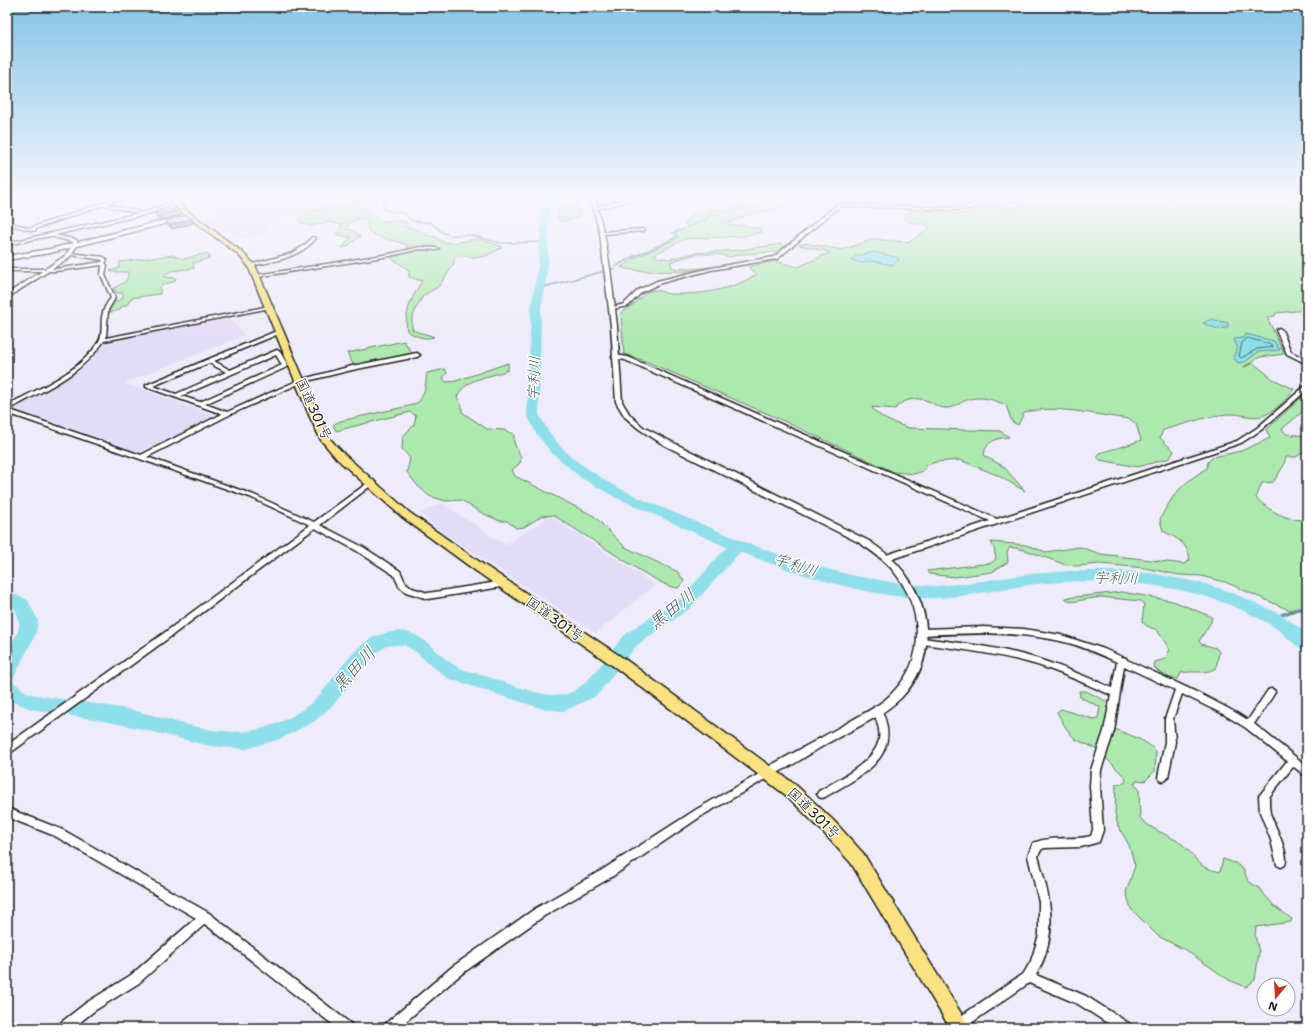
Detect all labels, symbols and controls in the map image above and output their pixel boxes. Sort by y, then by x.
water label: 宇利川 [523,355,545,401]
street label: 国道301号 [292,375,336,443]
water label: 宇利川 [772,549,820,581]
water label: 宇利川 [1093,567,1139,589]
water label: 黒田川 [643,583,701,635]
street label: 国道301号 [522,592,588,646]
water label: 黒田川 [327,641,381,697]
street label: 国道301号 [784,783,844,843]
north arrow [1256,977,1296,1017]
text: N [1266,997,1280,1015]

